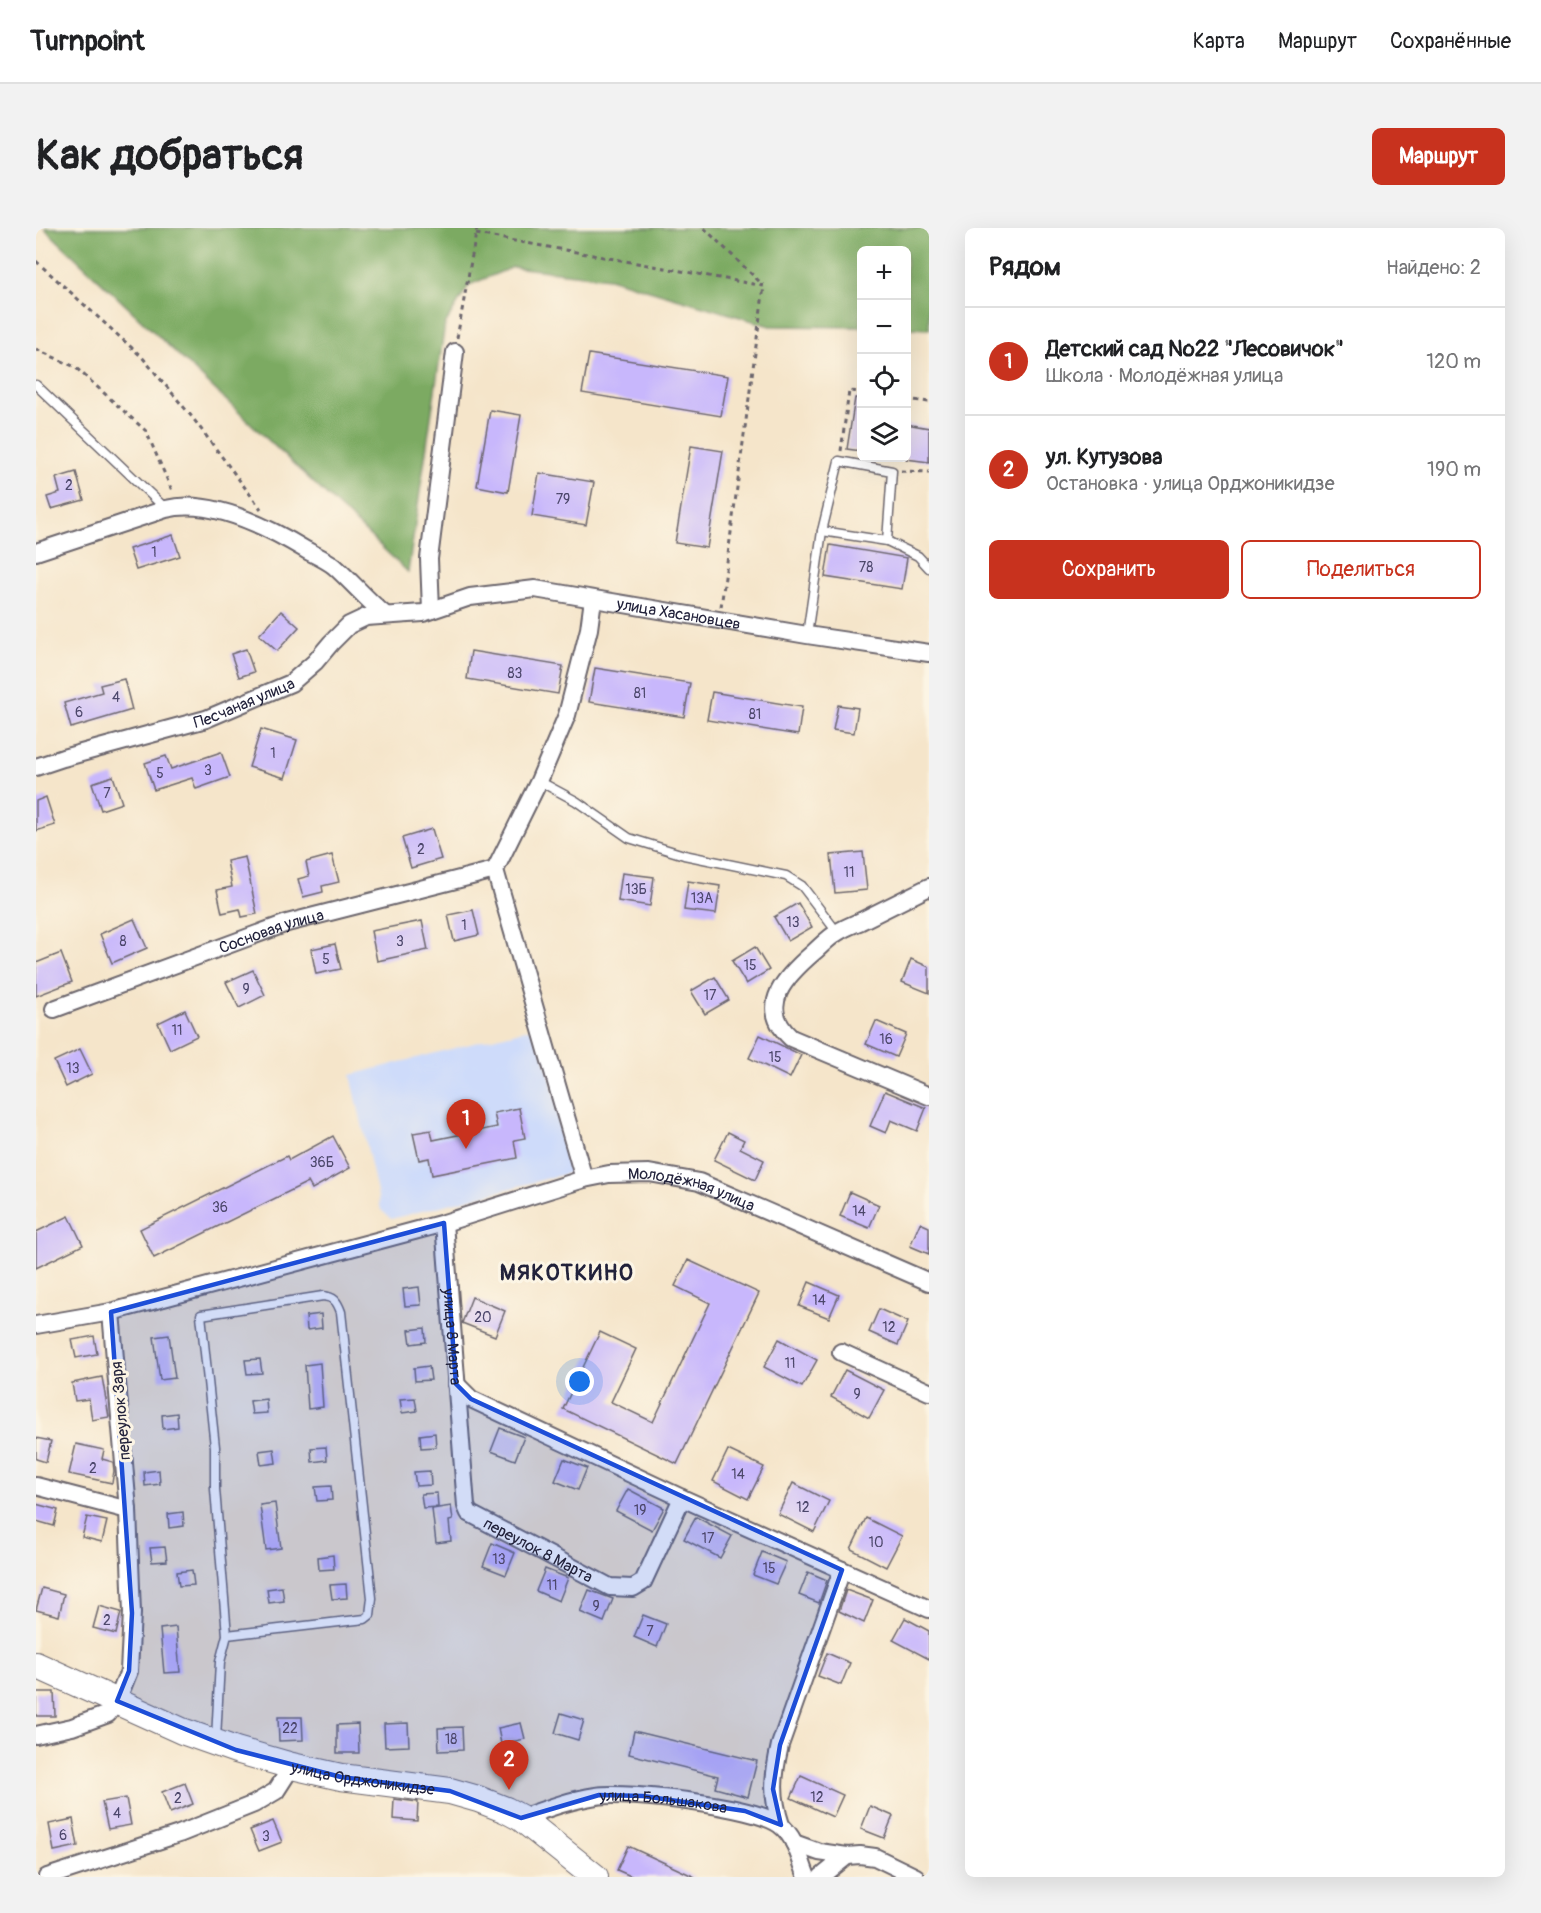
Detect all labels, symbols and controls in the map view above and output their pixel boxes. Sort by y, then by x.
text: Turnpoint [30,24,144,59]
text: Карта [1193,28,1245,55]
text: Маршрут [1278,28,1357,55]
text: Сохранённые [1390,28,1511,55]
button: Маршрут [1372,128,1505,185]
text: Как добраться [36,130,303,182]
map controls [857,246,911,462]
button: + [857,246,911,300]
text: Рядом [989,251,1061,283]
text: Найдено: 2 [1386,255,1481,280]
button: − [857,300,911,354]
text: Детский сад №22 "Лесовичок" [1046,335,1344,363]
text: 1 [1005,349,1012,374]
text: 120 m [1426,349,1481,374]
button: locate [857,354,911,408]
text: Школа · Молодёжная улица [1046,363,1283,388]
button: layers [857,408,911,462]
text: ул. Кутузова [1046,443,1163,471]
text: 2 [1003,457,1014,482]
text: 190 m [1427,457,1481,482]
text: Остановка · улица Орджоникидзе [1046,471,1335,496]
house number: 2 [65,477,73,494]
house number: 79 [556,491,570,508]
button: Сохранить [989,540,1229,599]
button: Поделиться [1241,540,1481,599]
house number: 1 [151,544,157,561]
house number: 78 [859,559,873,576]
street label: улица Хасановцев [614,594,742,635]
house number: 83 [508,665,523,682]
street label: Песчаная улица [192,674,298,733]
house number: 81 [634,685,646,702]
house number: 4 [112,689,120,706]
house number: 6 [75,704,83,721]
house number: 81 [749,706,761,723]
house number: 1 [270,745,276,762]
house number: 3 [204,762,212,779]
house number: 5 [156,765,164,782]
house number: 7 [103,785,111,802]
house number: 2 [417,841,425,858]
house number: 11 [844,864,854,881]
house number: 13Б [625,881,647,898]
house number: 13А [691,890,713,907]
street label: Сосновая улица [216,905,326,958]
house number: 13 [786,914,800,931]
house number: 1 [461,917,467,934]
house number: 8 [119,933,127,950]
house number: 3 [396,933,404,950]
house number: 5 [322,951,330,968]
house number: 15 [743,957,757,974]
house number: 9 [242,981,250,998]
house number: 17 [704,987,717,1004]
house number: 11 [172,1022,182,1039]
house number: 16 [879,1031,893,1048]
house number: 15 [768,1049,782,1066]
house number: 13 [66,1060,80,1077]
pin: 1 [446,1100,486,1149]
house number: 36Б [310,1154,334,1171]
street label: Молодёжная улица [628,1164,758,1216]
house number: 36 [212,1199,228,1216]
house number: 14 [852,1203,866,1220]
district label: МЯКОТКИНО [500,1259,634,1287]
street label: улица 8 Марта [438,1287,466,1386]
house number: 14 [812,1292,826,1309]
house number: 20 [474,1309,492,1326]
house number: 12 [882,1319,896,1336]
house number: 11 [785,1355,795,1372]
street label: переулок Заря [107,1361,135,1461]
your location [565,1367,594,1396]
house number: 9 [853,1386,861,1403]
house number: 2 [89,1460,97,1477]
house number: 14 [731,1466,745,1483]
house number: 12 [796,1499,810,1516]
house number: 19 [634,1502,646,1519]
street label: переулок 8 Марта [480,1513,596,1587]
house number: 17 [702,1530,715,1547]
house number: 10 [868,1534,884,1551]
house number: 13 [492,1551,506,1568]
house number: 15 [762,1560,776,1577]
house number: 11 [547,1577,557,1594]
house number: 9 [592,1598,600,1615]
house number: 2 [103,1612,111,1629]
house number: 7 [646,1623,654,1640]
house number: 22 [282,1720,298,1737]
house number: 18 [445,1731,457,1748]
pin: 2 [490,1740,528,1790]
street label: улица Орджоникидзе [288,1757,436,1800]
street label: улица Большакова [598,1786,729,1818]
house number: 12 [810,1789,824,1806]
house number: 2 [174,1790,182,1807]
house number: 4 [113,1805,121,1822]
house number: 6 [59,1827,67,1844]
house number: 3 [262,1828,270,1845]

